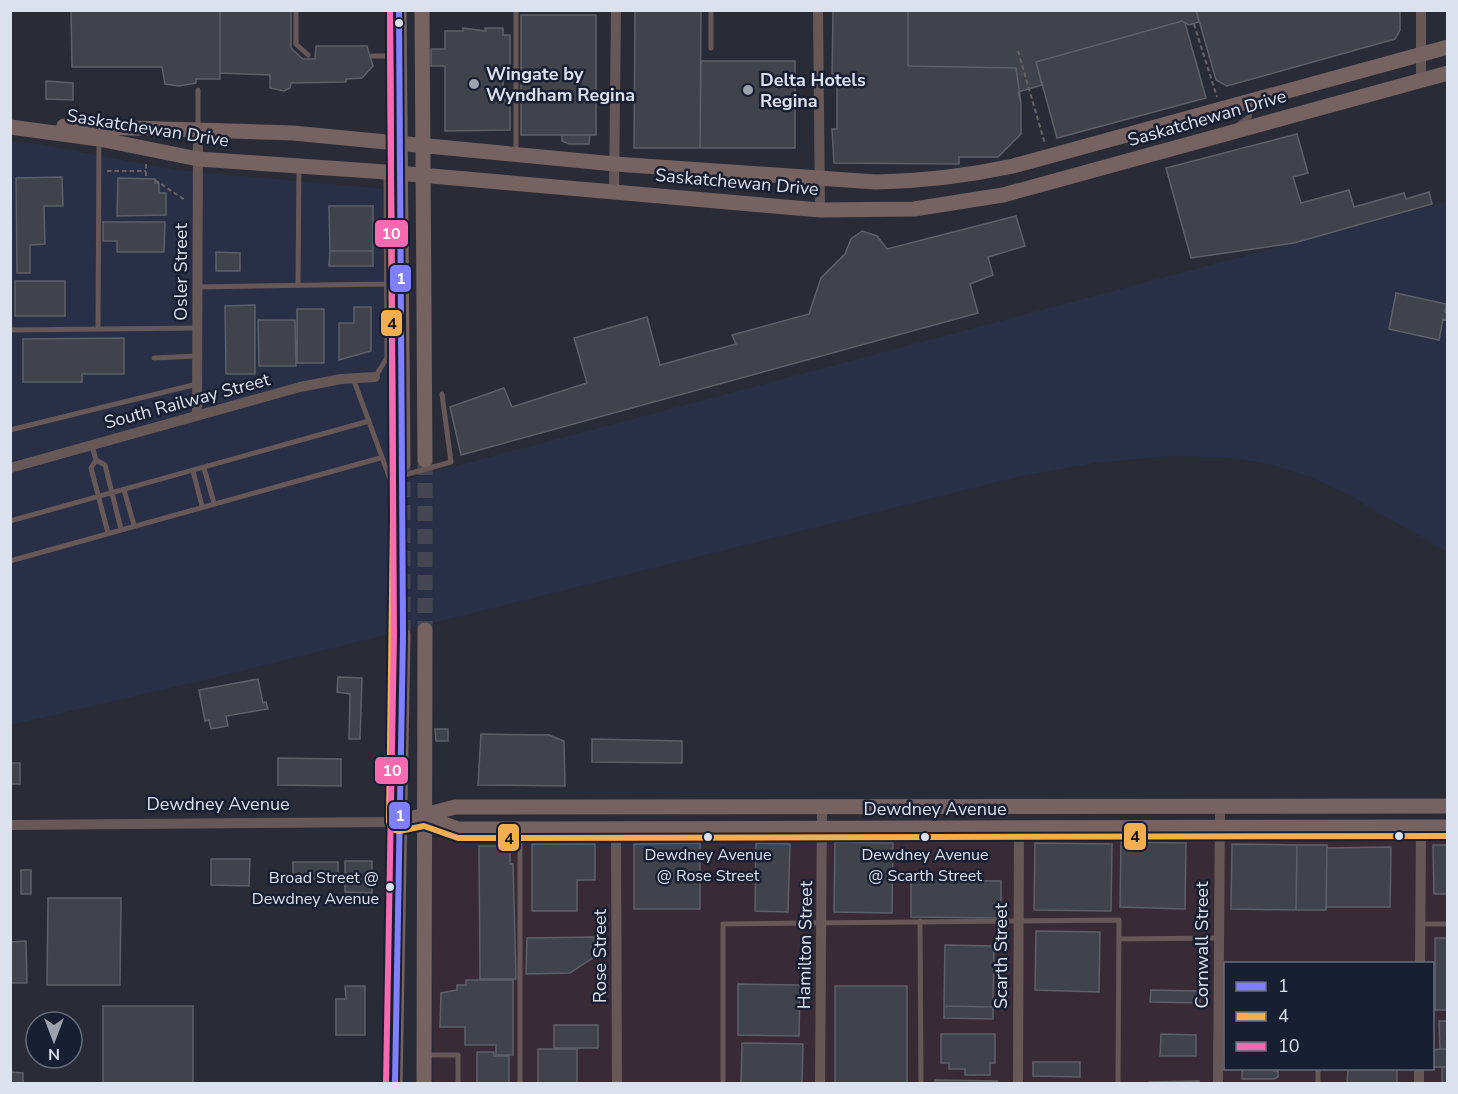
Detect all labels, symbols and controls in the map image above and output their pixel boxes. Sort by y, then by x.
unlabelled marker [393,17,405,29]
place label: Wingate by Wyndham Regina [486,62,635,107]
place label: Delta Hotels Regina [760,68,866,113]
marker: Wingate by Wyndham Regina [467,77,481,91]
marker: Delta Hotels Regina [741,83,755,97]
street label: Saskatchewan Drive [1125,84,1289,152]
street label: Saskatchewan Drive [65,103,231,153]
street label: Saskatchewan Drive [654,163,820,201]
line badge: 10 [374,219,409,248]
street label: Osler Street [169,223,193,321]
text: 10 [381,223,401,245]
line badge: 1 [389,264,412,293]
text: 1 [396,268,406,290]
line badge: 4 [380,309,403,337]
text: 4 [387,313,397,335]
street label: South Railway Street [102,367,273,435]
line badge: 10 [374,756,409,785]
text: 10 [382,760,402,782]
street label: Dewdney Avenue [146,792,290,816]
street label: Dewdney Avenue [863,797,1007,821]
line badge: 1 [388,801,411,830]
text: 1 [395,805,405,827]
line badge: 4 [1123,822,1147,851]
line badge: 4 [497,823,520,852]
text: 4 [1130,826,1140,848]
text: 4 [504,828,514,850]
unlabelled marker [1393,830,1405,842]
marker: Dewdney Avenue @ Rose Street [702,831,714,843]
marker: Dewdney Avenue @ Scarth Street [919,831,931,843]
place label: Dewdney Avenue @ Rose Street [644,844,772,887]
place label: Dewdney Avenue @ Scarth Street [861,844,989,887]
place label: Broad Street @ Dewdney Avenue [252,867,379,910]
street label: Hamilton Street [792,880,818,1009]
marker: Broad Street @ Dewdney Avenue [384,881,396,893]
street label: Cornwall Street [1190,881,1214,1008]
street label: Scarth Street [989,902,1013,1009]
street label: Rose Street [588,908,612,1003]
legend [1224,962,1434,1070]
text: 1 [1278,974,1289,998]
text: 4 [1278,1004,1289,1028]
north arrow [24,1010,84,1070]
text: 10 [1278,1034,1300,1058]
text: N [48,1043,60,1065]

